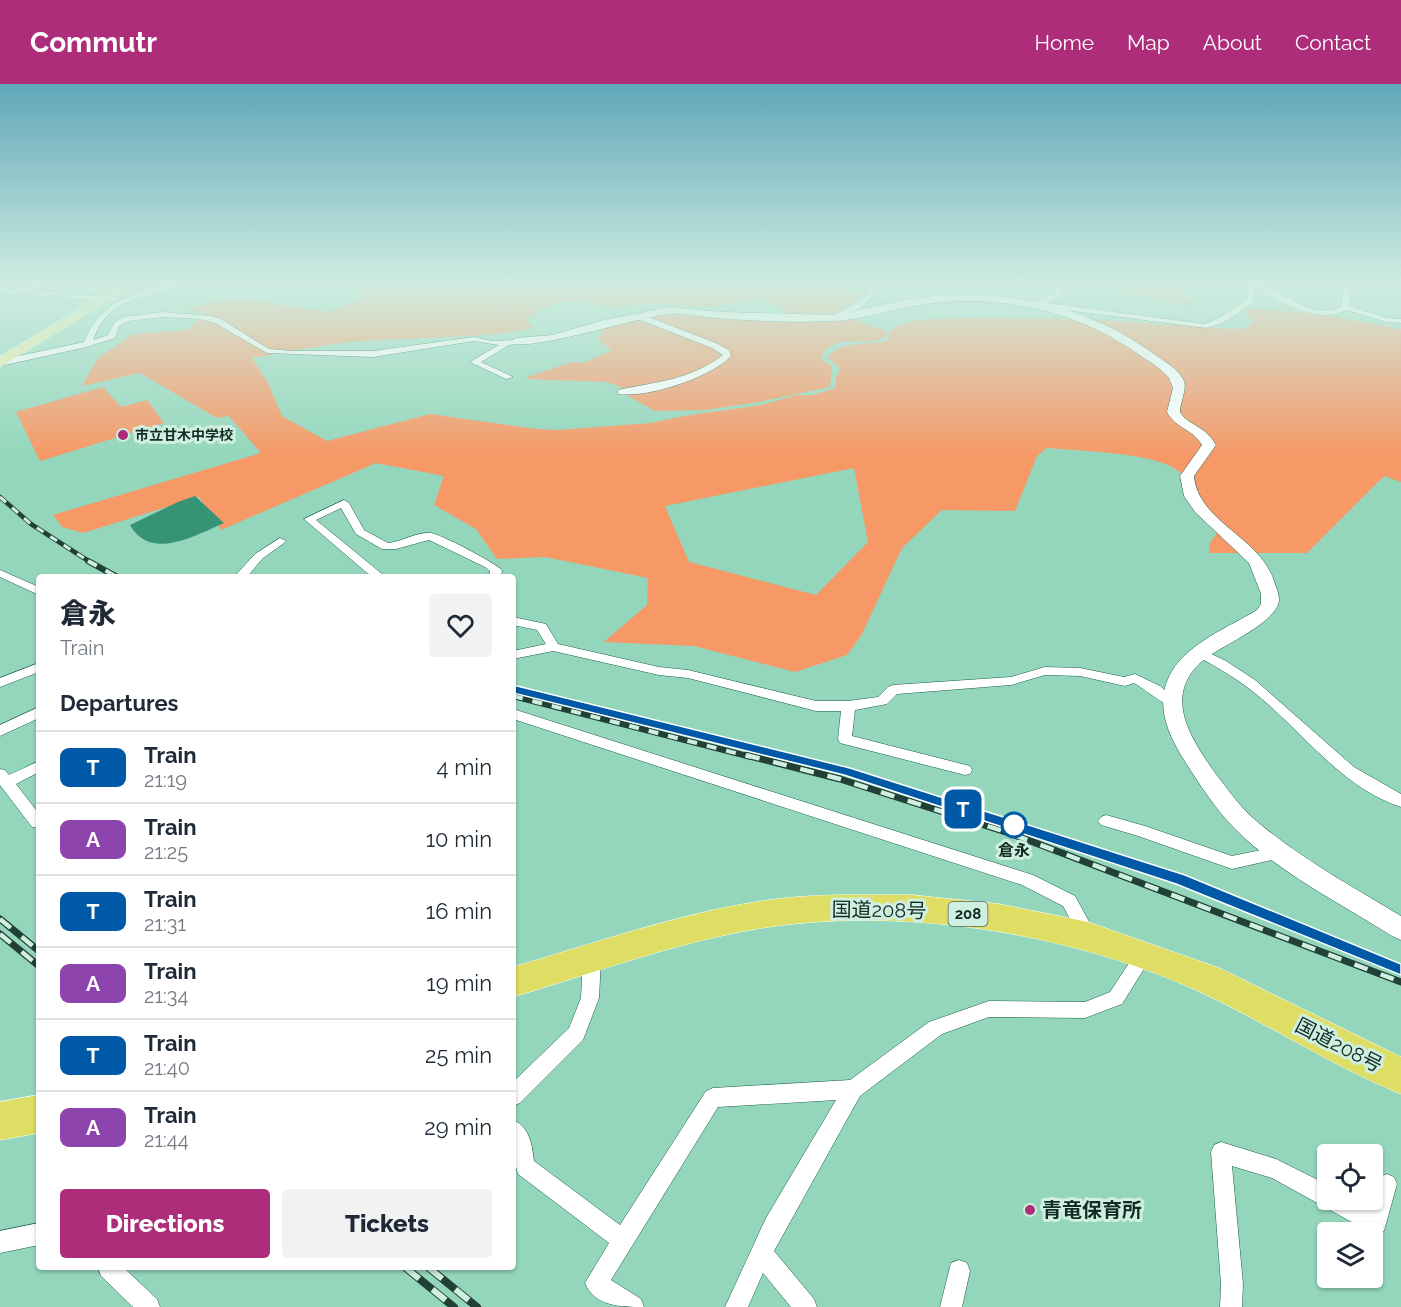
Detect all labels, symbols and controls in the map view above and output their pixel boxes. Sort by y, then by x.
text: Commutr [30,26,157,59]
text: Home [1035,30,1094,55]
text: Map [1127,30,1170,55]
text: About [1203,30,1262,55]
text: Contact [1295,30,1371,55]
place label: 市立甘木中学校 [135,427,233,443]
marker: 市立甘木中学校 [116,428,130,442]
button: heart [429,594,492,657]
text: 倉永 [60,597,116,630]
text: Train [60,636,104,660]
text: Departures [60,690,178,716]
text: Train [144,742,197,768]
text: 4 min [437,754,492,780]
text: T [87,755,100,780]
text: 21:19 [144,768,187,792]
line badge: T [944,790,982,828]
text: T [957,797,970,822]
marker: 倉永 [1001,812,1027,838]
text: Train [144,814,197,840]
text: 10 min [426,826,492,852]
text: A [86,827,100,852]
text: 21:25 [144,840,188,864]
place label: 倉永 [998,841,1030,860]
text: Train [144,886,197,912]
street label: 国道208号 [832,897,926,923]
text: 16 min [426,898,492,924]
text: T [87,899,100,924]
road number: 208 [948,902,988,926]
text: 21:31 [144,912,186,936]
text: Train [144,958,197,984]
text: 19 min [426,970,492,996]
text: A [86,971,100,996]
text: 21:34 [144,984,188,1008]
street label: 国道208号 [1291,1013,1387,1077]
text: Train [144,1030,197,1056]
text: 25 min [425,1042,492,1068]
text: T [87,1043,100,1068]
text: 21:40 [144,1056,190,1080]
text: Train [144,1102,197,1128]
text: 29 min [424,1114,492,1140]
text: A [86,1115,100,1140]
text: 21:44 [144,1128,189,1152]
map controls [1317,1144,1383,1288]
button: locate [1317,1144,1383,1210]
button: Directions [60,1189,270,1258]
button: Tickets [282,1189,492,1258]
place label: 青竜保育所 [1042,1198,1142,1222]
marker: 青竜保育所 [1023,1203,1037,1217]
button: layers [1317,1222,1383,1288]

